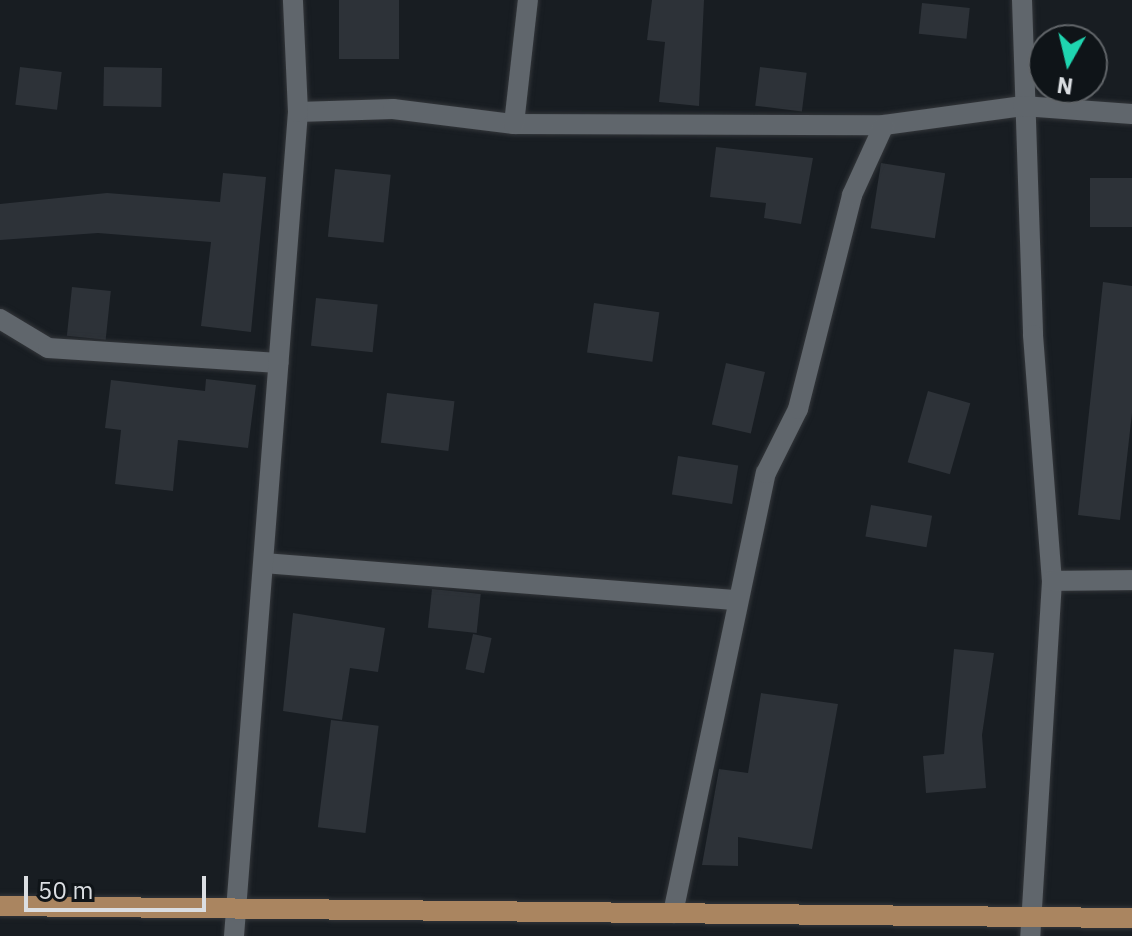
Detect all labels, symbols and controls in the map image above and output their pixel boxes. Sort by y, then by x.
north arrow [1028,24,1108,104]
text: N [1055,71,1075,102]
scale bar [28,860,210,910]
text: 50 m [38,874,93,906]

